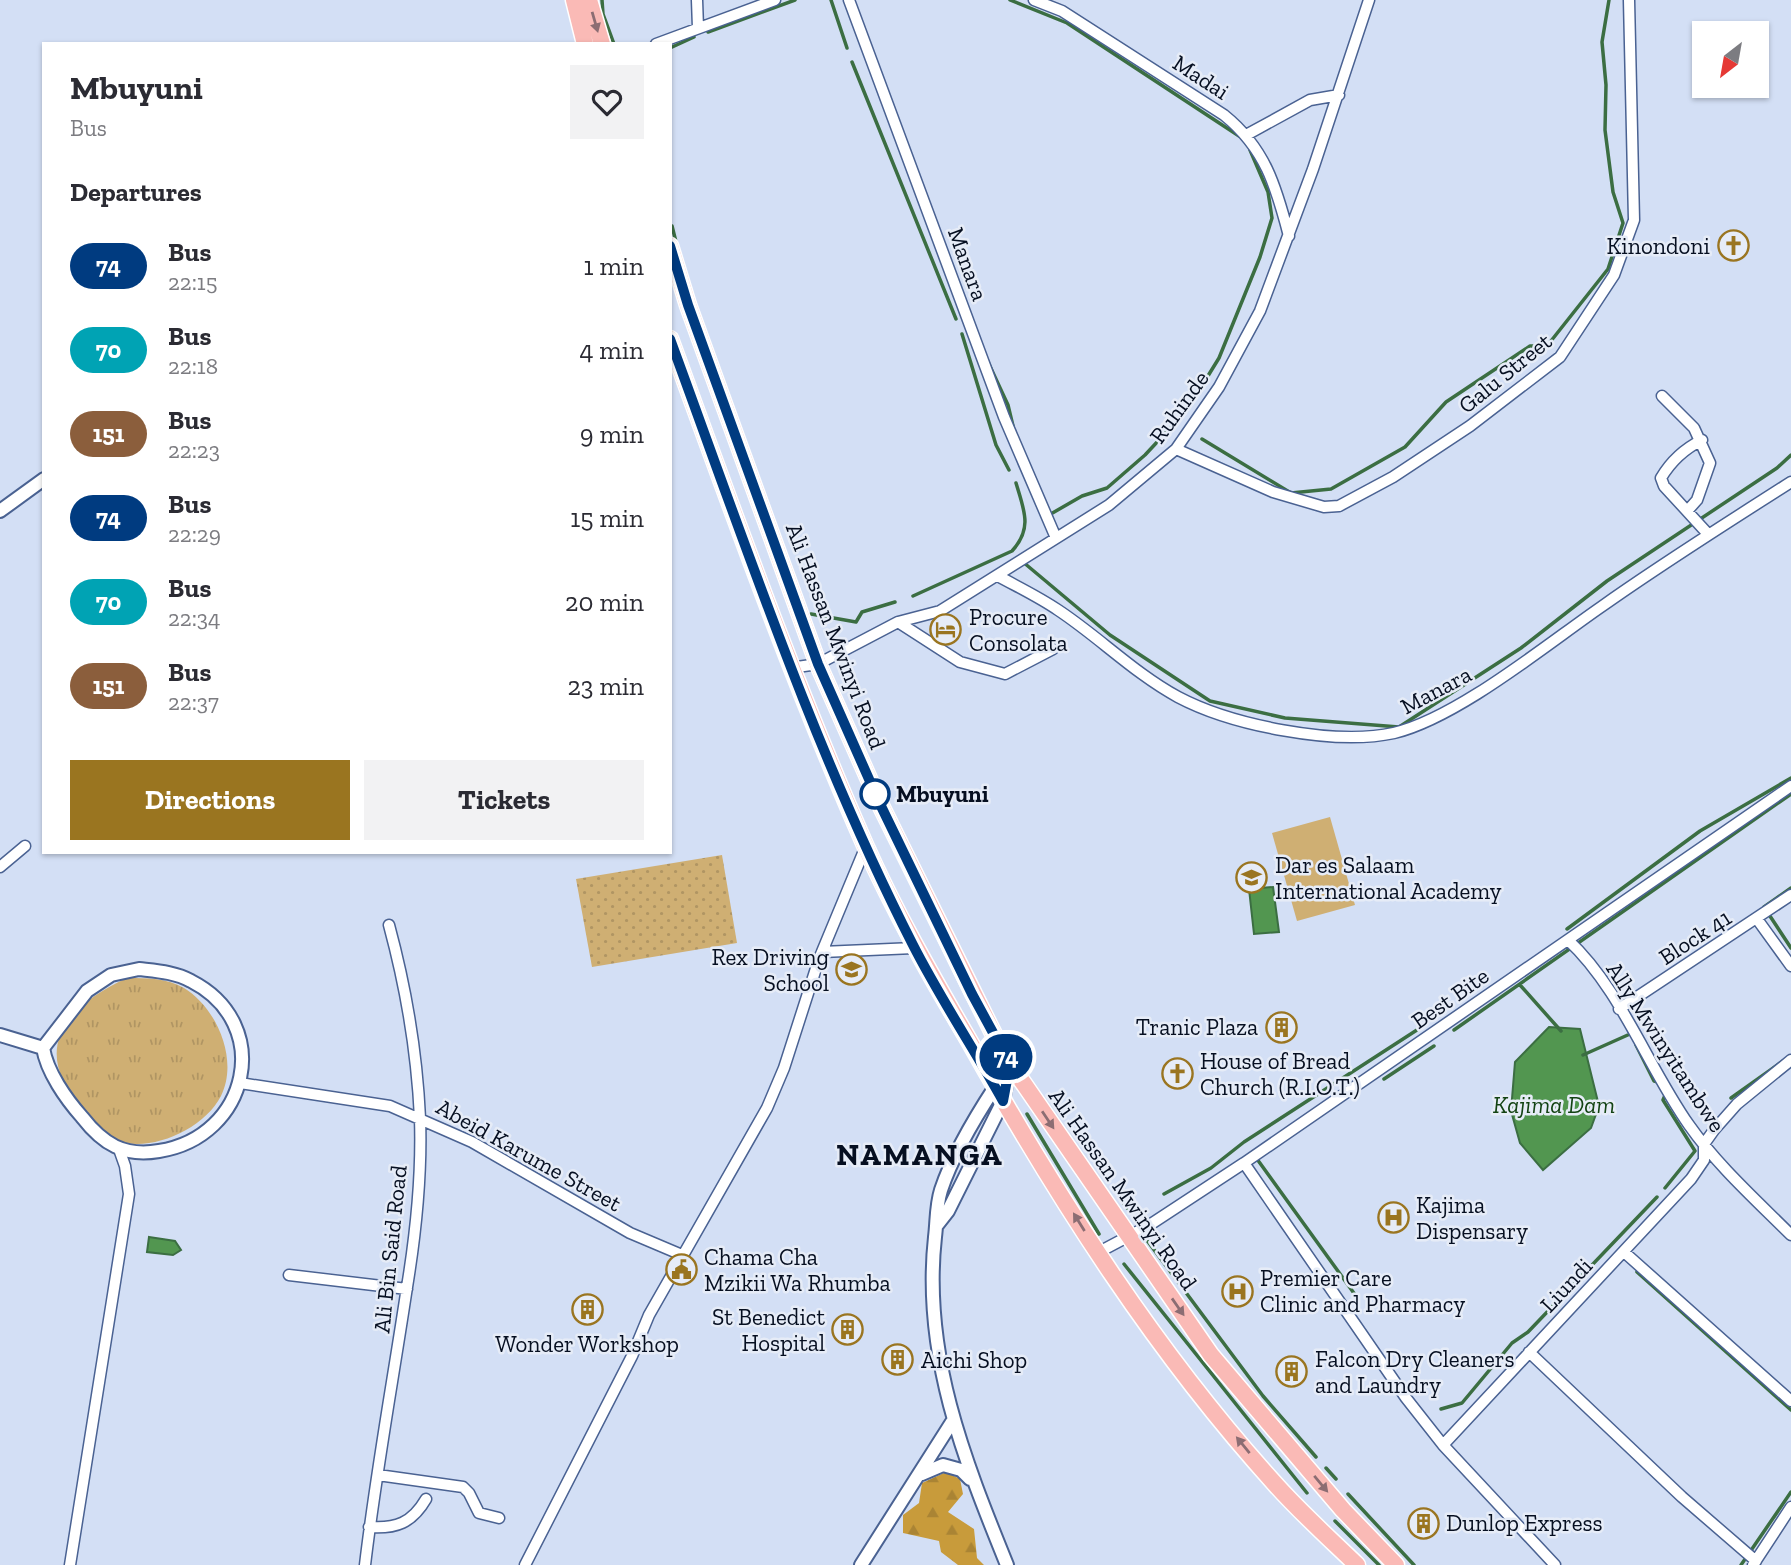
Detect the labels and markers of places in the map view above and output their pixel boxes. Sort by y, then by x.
church icon: Kinondoni [1716,229,1750,263]
place label: Kinondoni [1607,232,1710,260]
place label: Procure Consolata [969,603,1068,657]
hotel icon: Procure Consolata [929,613,963,647]
marker: Mbuyuni [860,779,890,809]
place label: Mbuyuni [896,780,989,808]
place label: Dar es Salaam International Academy [1275,851,1502,905]
school or university icon: Dar es Salaam International Academy [1235,861,1269,895]
place label: Rex Driving School [712,943,829,997]
school or university icon: Rex Driving School [835,953,869,987]
building icon: Tranic Plaza [1264,1010,1298,1044]
place label: Tranic Plaza [1136,1013,1258,1041]
place label: House of Bread Church (R.I.O.T.) [1200,1047,1360,1101]
church icon: House of Bread Church (R.I.O.T.) [1160,1057,1194,1091]
place label: Kajima Dispensary [1416,1191,1528,1245]
hospital icon: Kajima Dispensary [1376,1201,1410,1235]
place label: Chama Cha Mzikii Wa Rhumba [704,1243,891,1297]
public building icon: Chama Cha Mzikii Wa Rhumba [664,1253,698,1287]
place label: Premier Care Clinic and Pharmacy [1260,1264,1465,1318]
hospital icon: Premier Care Clinic and Pharmacy [1220,1274,1254,1308]
building icon: Wonder Workshop [570,1293,604,1327]
place label: St Benedict Hospital [712,1303,825,1357]
building icon: St Benedict Hospital [831,1313,865,1347]
place label: Wonder Workshop [495,1330,679,1358]
building icon: Aichi Shop [881,1343,915,1377]
place label: Falcon Dry Cleaners and Laundry [1315,1345,1515,1399]
place label: Aichi Shop [921,1346,1027,1374]
building icon: Falcon Dry Cleaners and Laundry [1275,1355,1309,1389]
building icon: Dunlop Express [1406,1506,1440,1540]
place label: Dunlop Express [1446,1509,1603,1537]

